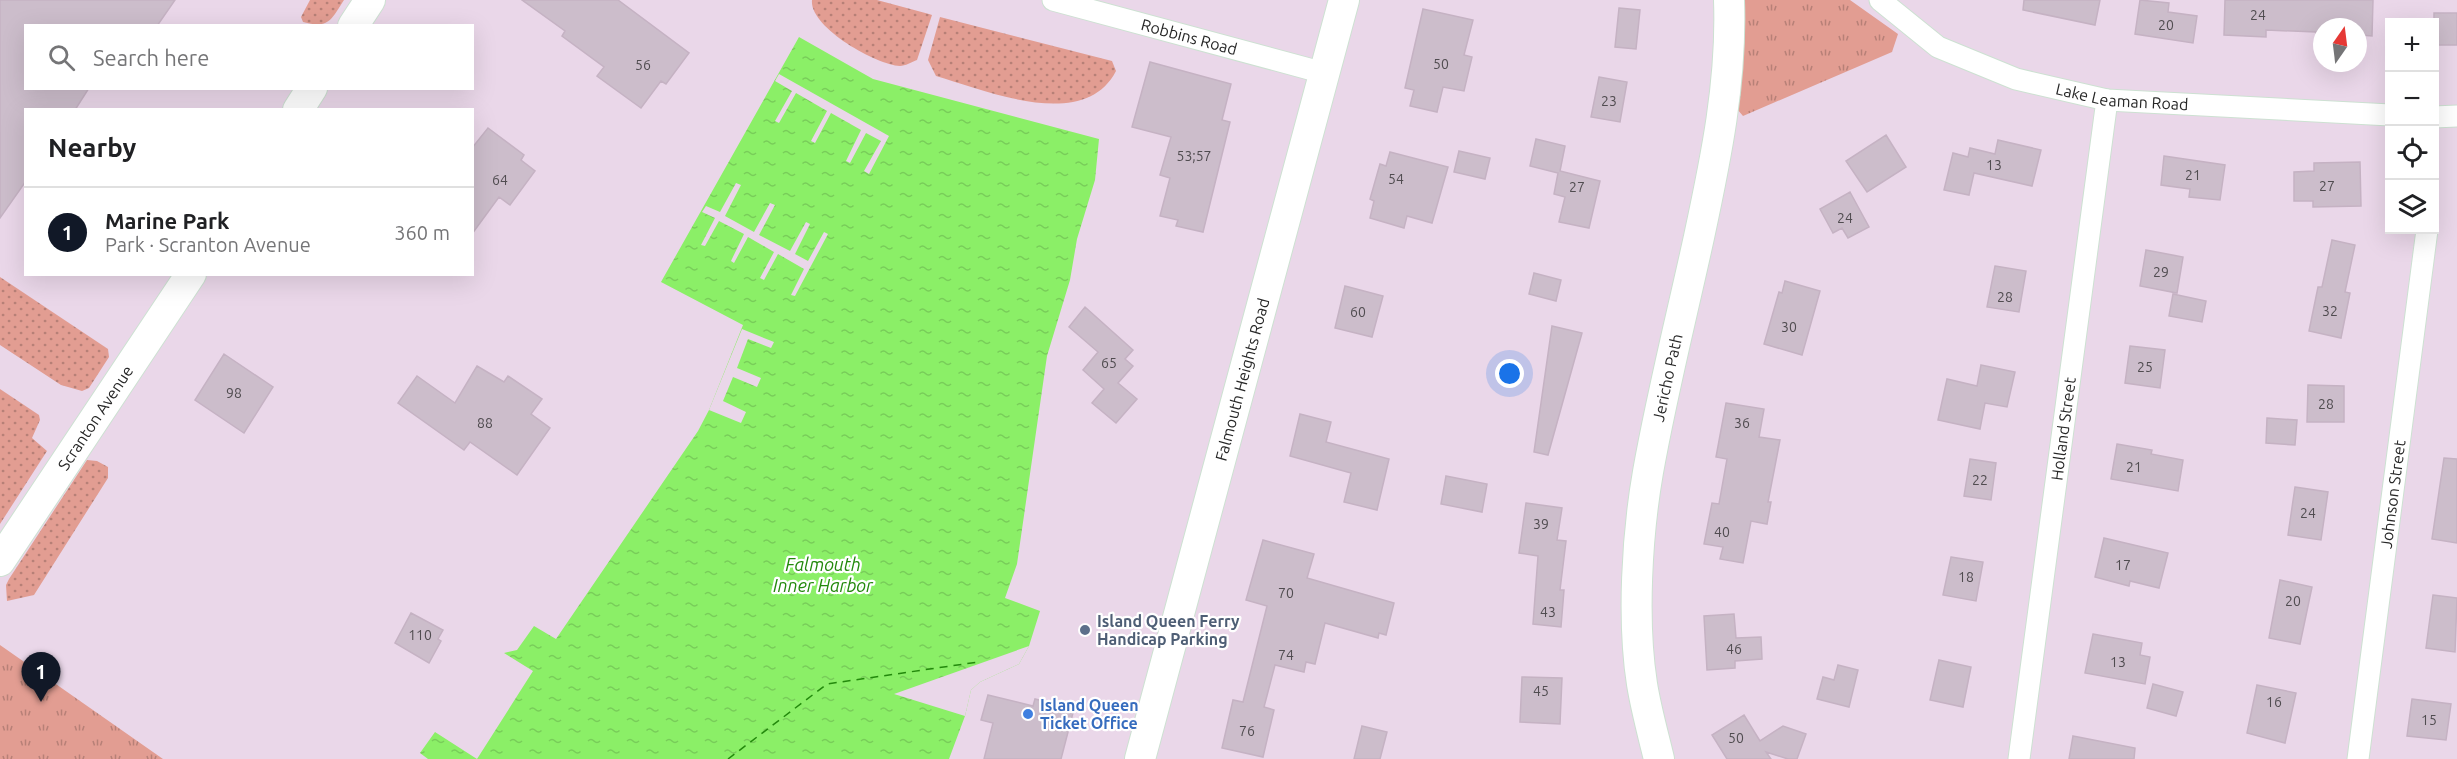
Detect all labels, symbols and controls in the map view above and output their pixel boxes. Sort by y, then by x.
house number: 24 [2250,7,2266,23]
street label: Robbins Road [1139,15,1239,58]
house number: 20 [2158,17,2174,33]
north arrow [2313,18,2367,72]
map controls [2385,18,2439,234]
button: + [2385,18,2439,72]
search box [24,24,474,90]
icon: search [45,41,78,74]
text: Search here [93,45,209,70]
house number: 50 [1433,56,1449,72]
house number: 56 [635,57,651,73]
button: − [2385,72,2439,126]
street label: Lake Leaman Road [2054,79,2189,113]
house number: 23 [1601,93,1617,109]
button: locate [2385,126,2439,180]
text: Nearby [48,133,136,162]
house number: 53;57 [1176,148,1212,164]
house number: 13 [1986,157,2002,173]
house number: 21 [2185,167,2201,183]
house number: 54 [1388,171,1404,187]
house number: 64 [492,172,508,188]
house number: 27 [2319,178,2335,194]
house number: 27 [1569,179,1585,195]
button: layers [2385,180,2439,234]
text: Marine Park [105,208,229,233]
house number: 24 [1837,210,1853,226]
text: 1 [62,221,73,244]
text: 360 m [394,221,450,244]
text: Park · Scranton Avenue [105,233,311,256]
house number: 29 [2153,264,2169,280]
house number: 28 [1997,289,2013,305]
street label: Falmouth Heights Road [1212,296,1272,463]
house number: 32 [2322,303,2338,319]
house number: 60 [1350,304,1366,320]
house number: 30 [1781,319,1797,335]
street label: Jericho Path [1649,332,1686,423]
house number: 65 [1101,355,1117,371]
your location [1495,359,1524,388]
house number: 25 [2137,359,2153,375]
street label: Scranton Avenue [54,362,136,473]
street label: Holland Street [2047,375,2079,482]
house number: 98 [226,385,242,401]
house number: 28 [2318,396,2334,412]
house number: 88 [477,415,493,431]
house number: 36 [1734,415,1750,431]
street label: Johnson Street [2377,438,2409,550]
house number: 21 [2126,459,2142,475]
house number: 22 [1972,472,1988,488]
house number: 24 [2300,505,2316,521]
house number: 39 [1533,516,1549,532]
house number: 40 [1714,524,1730,540]
water label: Falmouth Inner Harbor [773,554,874,595]
house number: 17 [2115,557,2131,573]
house number: 18 [1958,569,1974,585]
house number: 70 [1278,585,1294,601]
house number: 20 [2285,593,2301,609]
house number: 43 [1540,604,1556,620]
place label: Island Queen Ferry Handicap Parking [1097,612,1240,648]
marker: Island Queen Ferry Handicap Parking [1078,623,1092,637]
house number: 110 [408,627,432,643]
house number: 46 [1726,641,1742,657]
house number: 74 [1278,647,1294,663]
pin: 1 [22,652,60,702]
house number: 13 [2110,654,2126,670]
house number: 45 [1533,683,1549,699]
house number: 16 [2266,694,2282,710]
place label: Island Queen Ticket Office [1040,696,1139,732]
marker: Island Queen Ticket Office [1021,707,1035,721]
house number: 15 [2421,712,2437,728]
house number: 76 [1239,723,1255,739]
house number: 50 [1728,730,1744,746]

